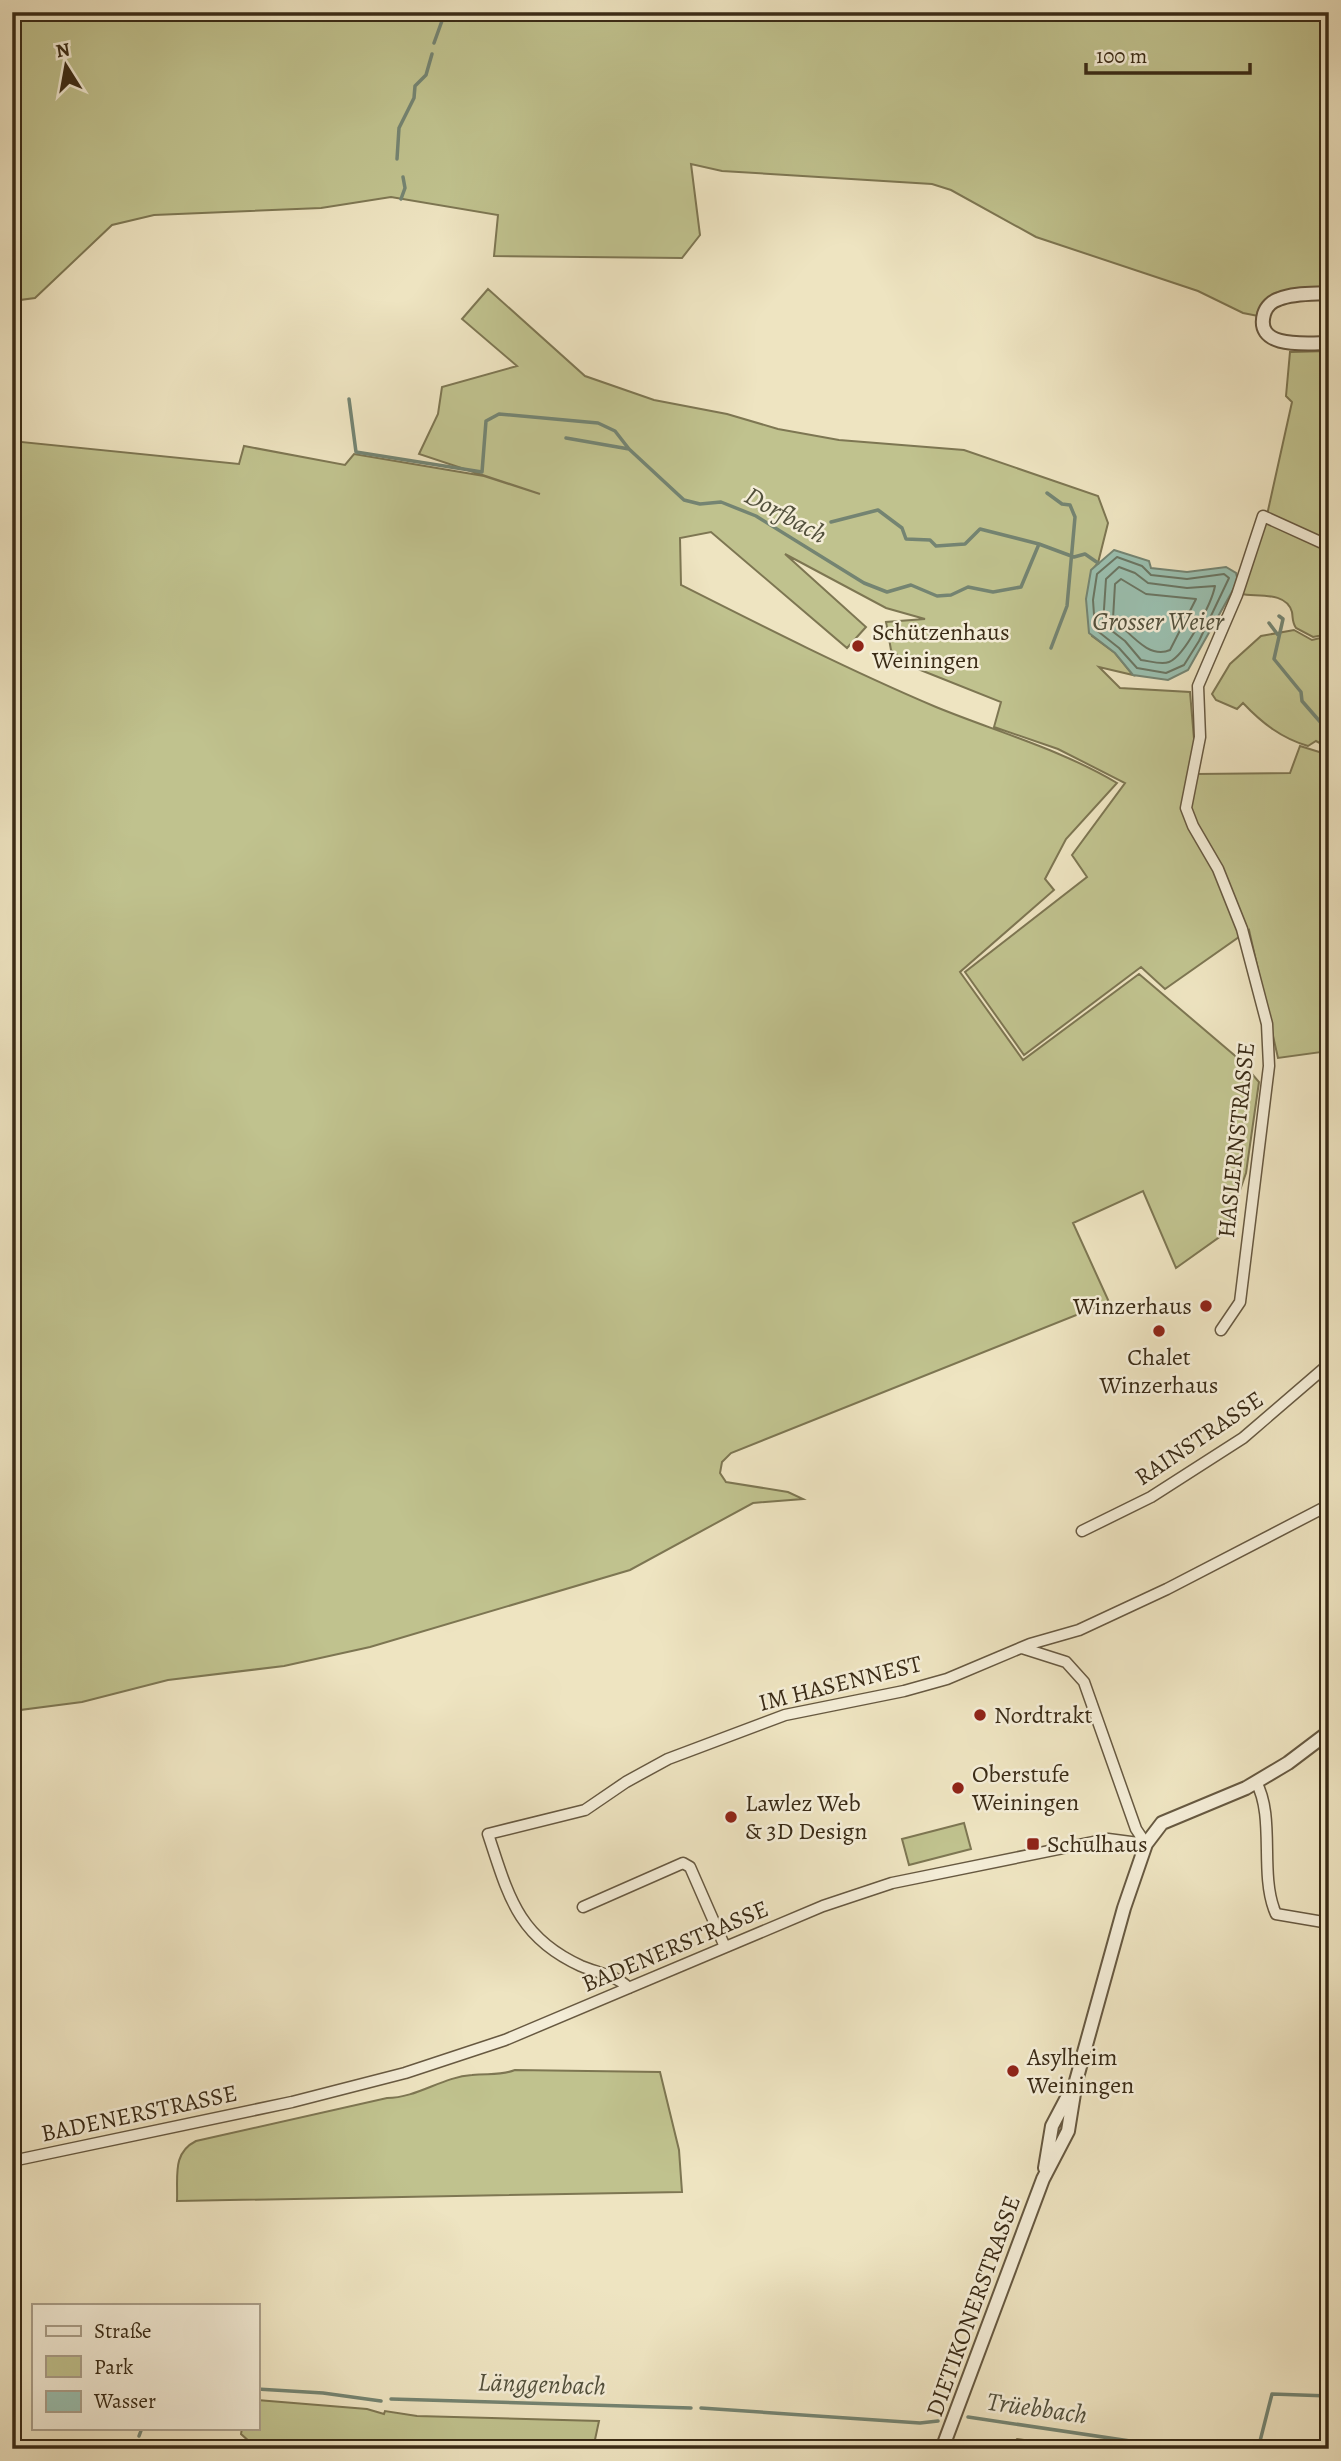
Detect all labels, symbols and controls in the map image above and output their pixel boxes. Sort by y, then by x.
north arrow [32,32,102,102]
scale bar [1086,32,1250,76]
text: N [54,36,72,64]
text: 100 m [1096,42,1147,70]
water label: Dorfbach [738,478,834,552]
water label: Grosser Weier [1092,604,1225,639]
place label: Schützenhaus Weiningen [871,616,1010,676]
marker: Schützenhaus Weiningen [850,638,866,654]
street label: HASLERNSTRASSE [1210,1041,1262,1239]
place label: Winzerhaus [1072,1290,1192,1322]
marker: Winzerhaus [1198,1298,1214,1314]
marker: Chalet Winzerhaus [1151,1323,1167,1339]
place label: Chalet Winzerhaus [1099,1341,1218,1401]
street label: RAINSTRASSE [1128,1383,1270,1493]
street label: IM HASENNEST [755,1647,925,1719]
place label: Nordtrakt [994,1699,1093,1731]
marker: Nordtrakt [972,1707,988,1723]
place label: Oberstufe Weiningen [971,1758,1079,1818]
marker: Oberstufe Weiningen [950,1780,966,1796]
place label: Lawlez Web & 3D Design [745,1787,867,1847]
marker: Lawlez Web & 3D Design [723,1809,739,1825]
place label: Schulhaus [1047,1828,1148,1860]
marker: Schulhaus [1025,1836,1041,1852]
street label: BADENERSTRASSE [577,1892,773,2000]
place label: Asylheim Weiningen [1026,2041,1134,2101]
marker: Asylheim Weiningen [1005,2063,1021,2079]
street label: BADENERSTRASSE [38,2077,240,2149]
street label: DIETIKONERSTRASSE [918,2191,1028,2421]
legend [32,2304,259,2430]
text: Straße [94,2317,152,2345]
text: Park [94,2353,134,2381]
water label: Länggenbach [477,2364,607,2404]
water label: Trüebbach [985,2384,1089,2432]
text: Wasser [93,2387,156,2415]

